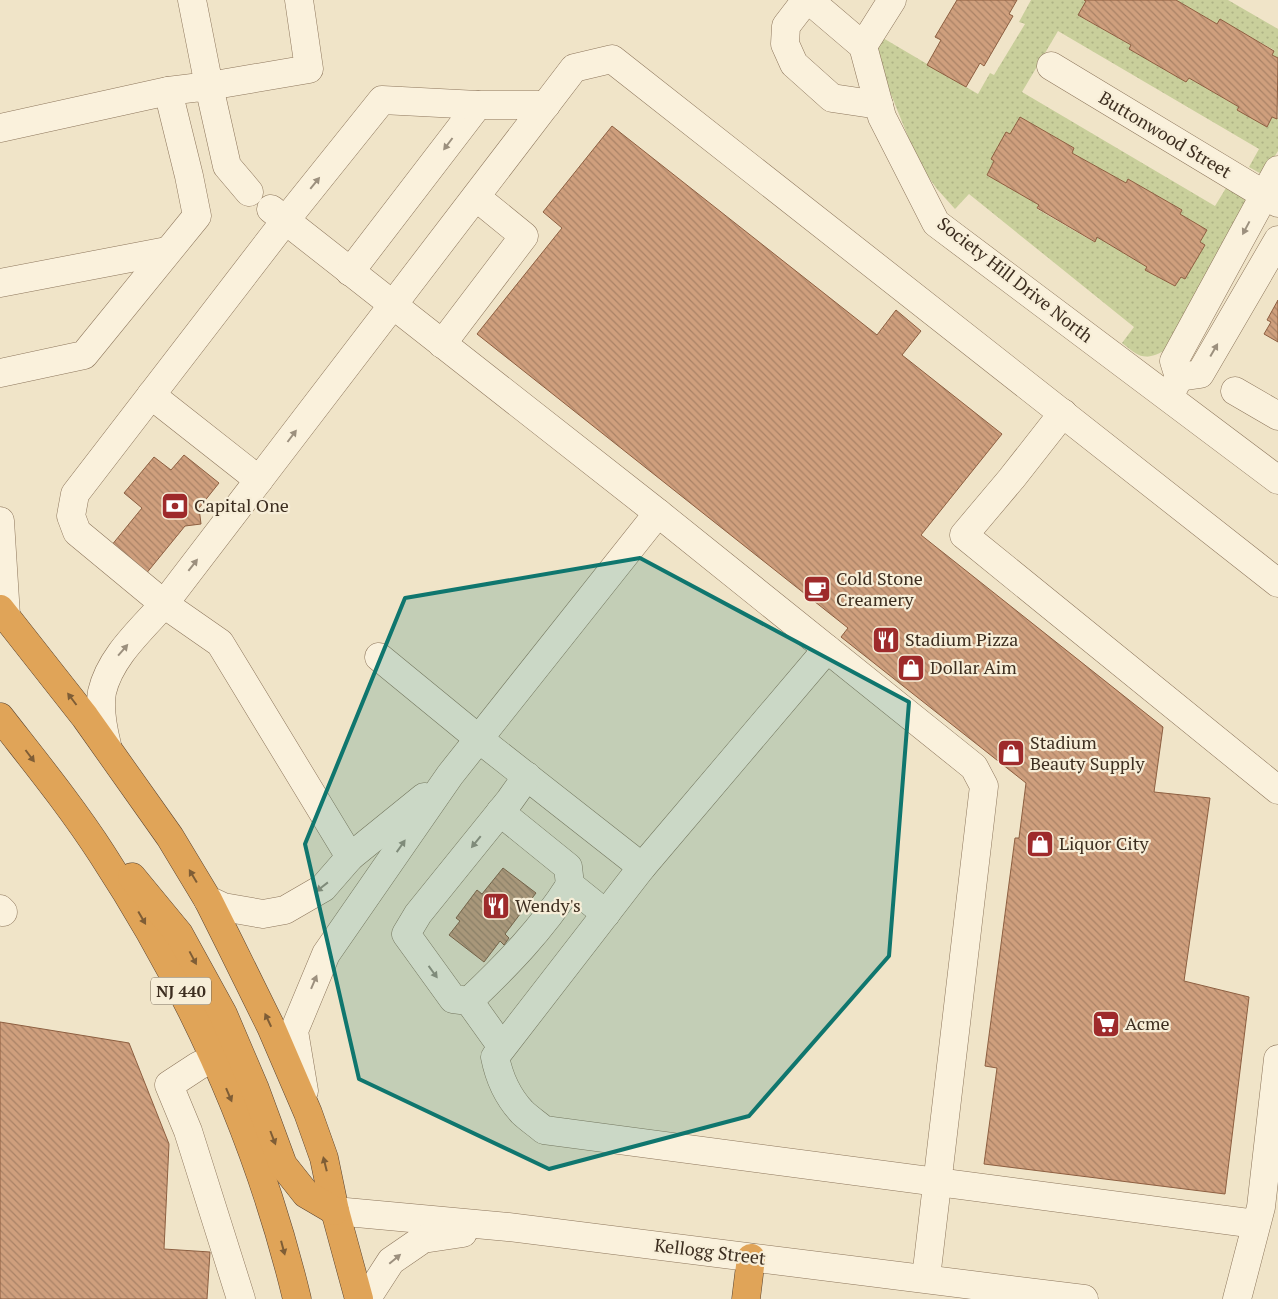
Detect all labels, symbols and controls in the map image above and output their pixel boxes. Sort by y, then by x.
street label: Buttonwood Street [1095,85,1236,183]
one-way arrow [443,137,454,150]
one-way arrow [310,177,321,190]
street label: Society Hill Drive North [933,211,1099,348]
one-way arrow [1242,221,1250,236]
one-way arrow [1210,343,1219,356]
one-way arrow [287,430,298,443]
bank icon: Capital One [160,491,190,521]
place label: Capital One [194,493,289,517]
one-way arrow [188,559,199,572]
place label: Cold Stone Creamery [836,566,923,611]
cafe icon: Cold Stone Creamery [802,574,832,604]
restaurant icon: Stadium Pizza [871,625,901,655]
place label: Stadium Pizza [905,627,1018,651]
one-way arrow [118,644,129,657]
shop icon: Dollar Aim [896,653,926,683]
place label: Dollar Aim [930,655,1017,679]
one-way arrow [66,693,77,706]
place label: Stadium Beauty Supply [1030,730,1145,775]
shop icon: Stadium Beauty Supply [996,738,1026,768]
one-way arrow [25,749,35,762]
shop icon: Liquor City [1025,829,1055,859]
place label: Liquor City [1059,831,1149,855]
one-way arrow [470,836,481,849]
one-way arrow [396,839,406,853]
one-way arrow [189,870,198,883]
one-way arrow [315,882,328,893]
restaurant icon: Wendy's [481,891,511,921]
place label: Wendy's [515,893,581,917]
one-way arrow [137,912,146,925]
one-way arrow [189,951,197,966]
one-way arrow [428,965,438,979]
one-way arrow [310,974,318,989]
road number: NJ 440 [151,978,211,1004]
supermarket icon: Acme [1091,1009,1121,1039]
place label: Acme [1125,1011,1170,1035]
one-way arrow [264,1013,272,1027]
one-way arrow [226,1088,234,1102]
one-way arrow [270,1131,278,1146]
one-way arrow [321,1156,329,1171]
street label: Kellogg Street [653,1232,767,1270]
one-way arrow [280,1241,288,1256]
one-way arrow [388,1254,401,1265]

